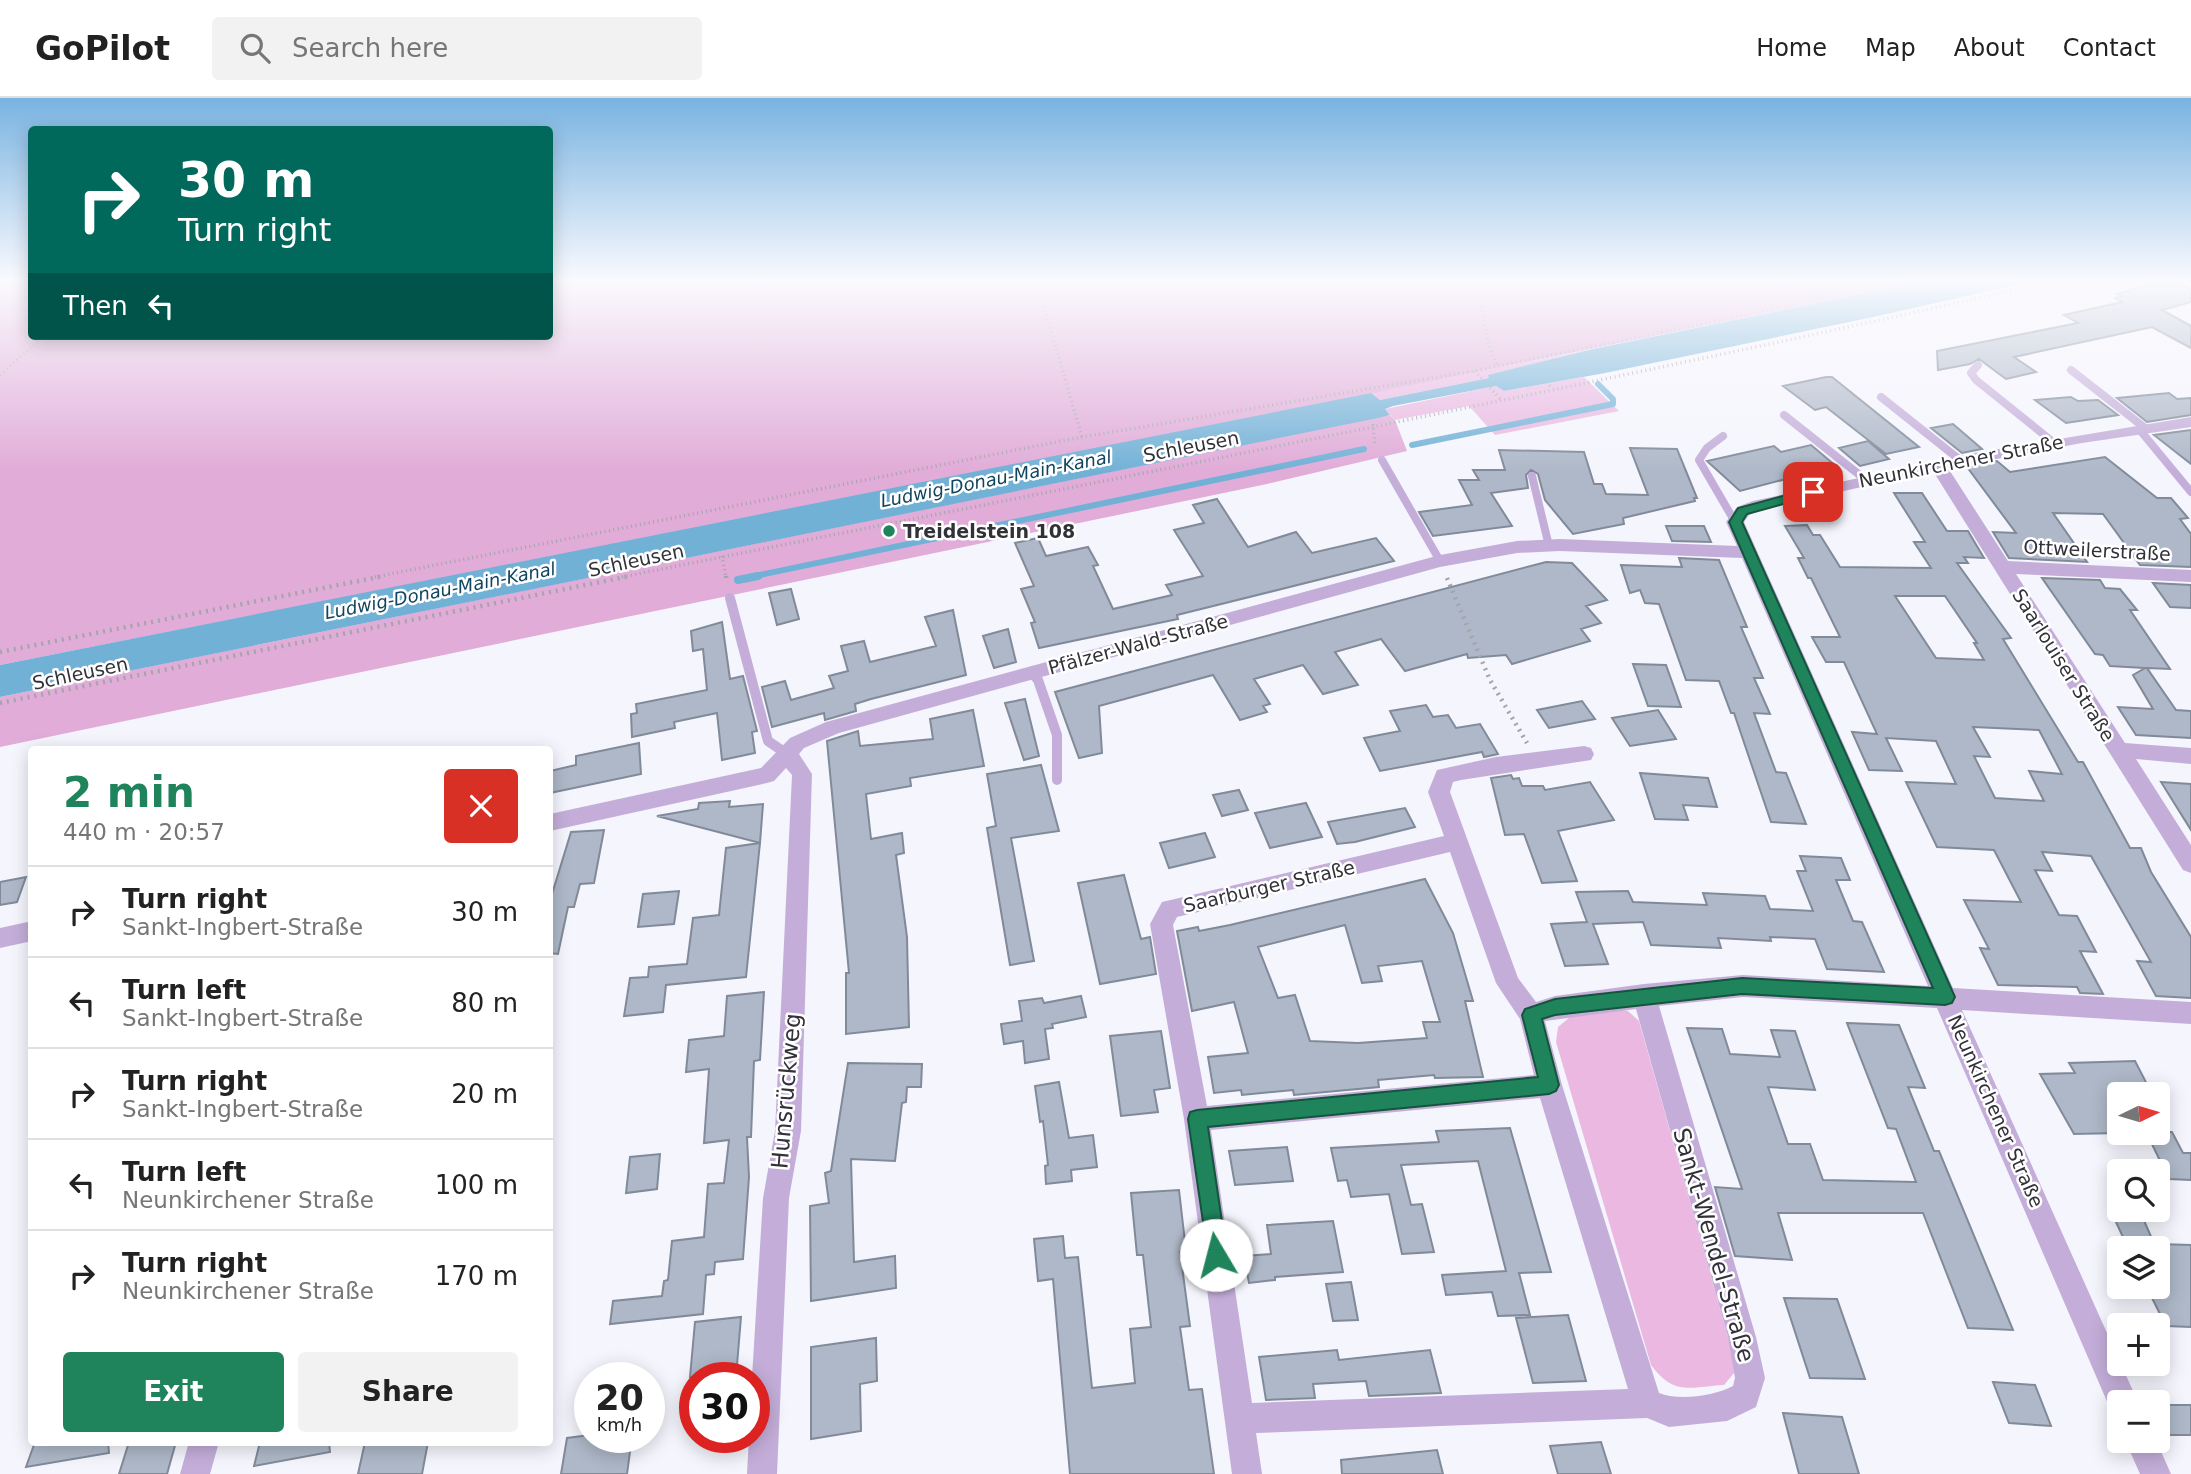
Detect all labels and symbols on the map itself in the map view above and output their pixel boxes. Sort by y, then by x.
street label: Schleusen [1141,426,1241,466]
street label: Neunkirchener Straße [1857,430,2065,492]
water label: Ludwig-Donau-Main-Kanal [879,446,1113,511]
pin [1783,462,1843,522]
place label: Treidelstein 108 [903,520,1075,542]
marker: Treidelstein 108 [881,523,897,539]
street label: Ottweilerstraße [2023,535,2171,565]
street label: Schleusen [586,539,686,581]
water label: Ludwig-Donau-Main-Kanal [323,558,557,623]
street label: Saarlouiser Straße [2008,585,2120,745]
street label: Pfälzer-Wald-Straße [1046,609,1230,679]
street label: Schleusen [30,652,130,694]
street label: Saarburger Straße [1181,856,1357,916]
street label: Neunkirchener Straße [1944,1011,2048,1211]
street label: Hunsrückweg [766,1012,806,1170]
north arrow [2107,1082,2170,1144]
street label: Sankt-Wendel-Straße [1668,1125,1760,1365]
position arrow [1179,1218,1253,1292]
speed limit sign: 30 [679,1362,770,1453]

